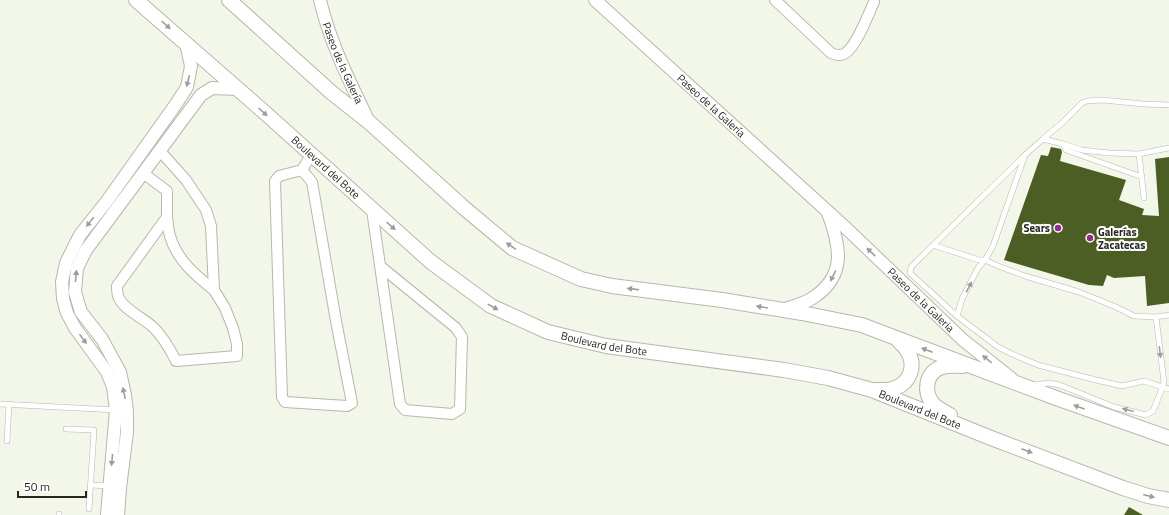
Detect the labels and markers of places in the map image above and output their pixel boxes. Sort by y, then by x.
place label: Sears [1024,220,1050,236]
marker: Sears [1053,223,1063,233]
place label: Galerías Zacatecas [1098,224,1145,253]
marker: Galerías Zacatecas [1085,233,1095,243]

